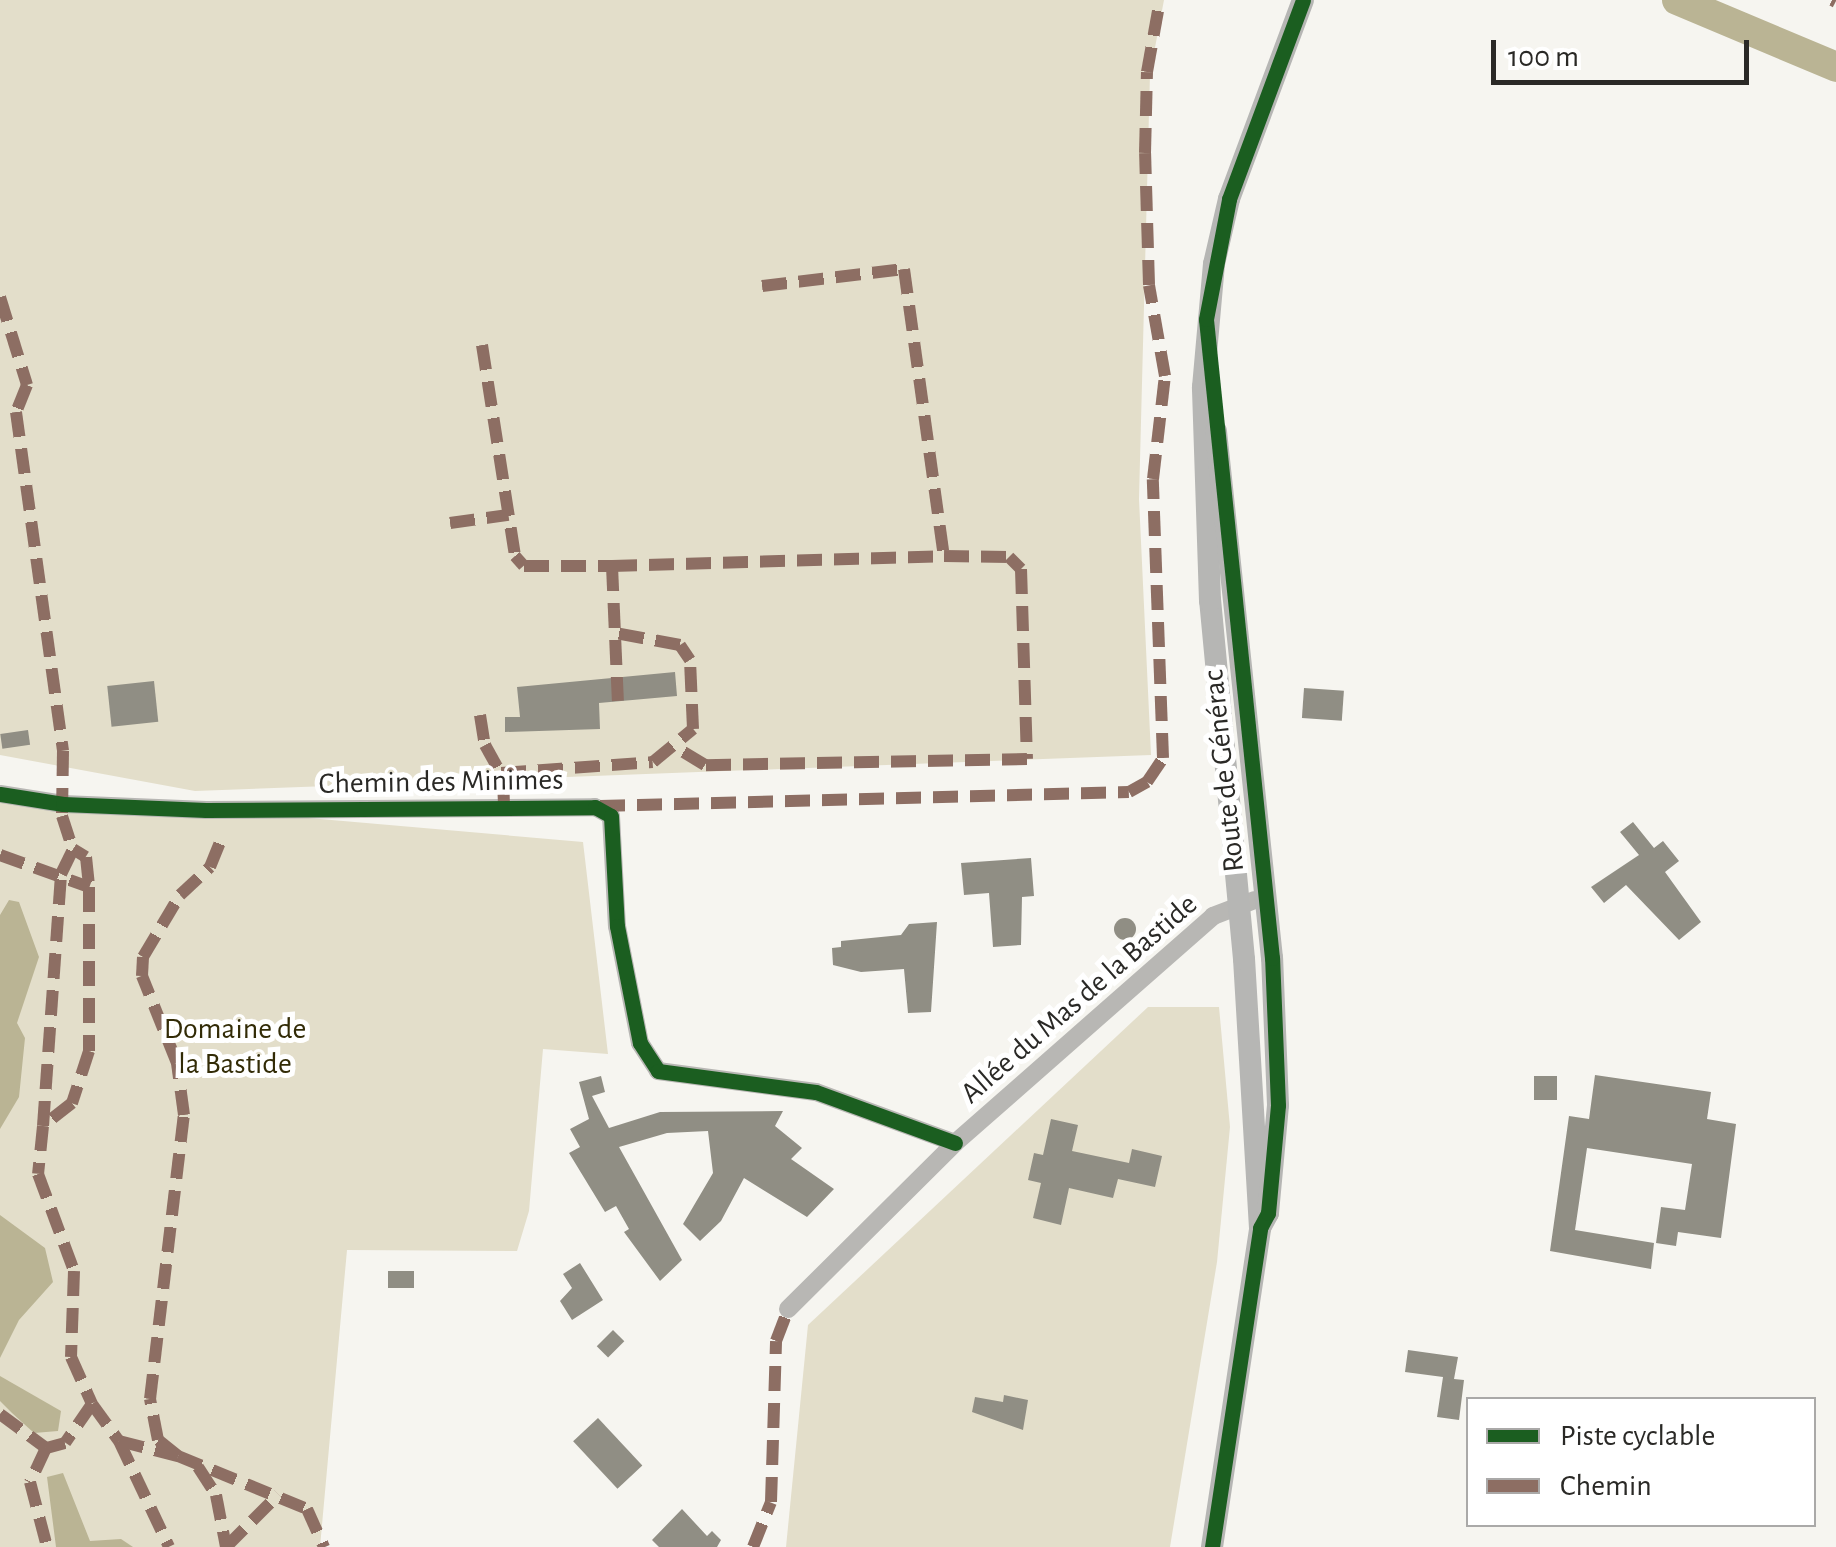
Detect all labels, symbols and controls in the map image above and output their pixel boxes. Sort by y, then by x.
scale bar [1496,20,1754,82]
text: 100 m [1508,42,1579,72]
street label: Route de Générac [1195,668,1253,874]
street label: Chemin des Minimes [318,762,564,802]
street label: Allée du Mas de la Bastide [953,886,1205,1112]
park label: Domaine de la Bastide [164,1011,306,1082]
legend [1466,1397,1816,1527]
text: Piste cyclable [1560,1421,1715,1451]
text: Chemin [1560,1471,1652,1501]

